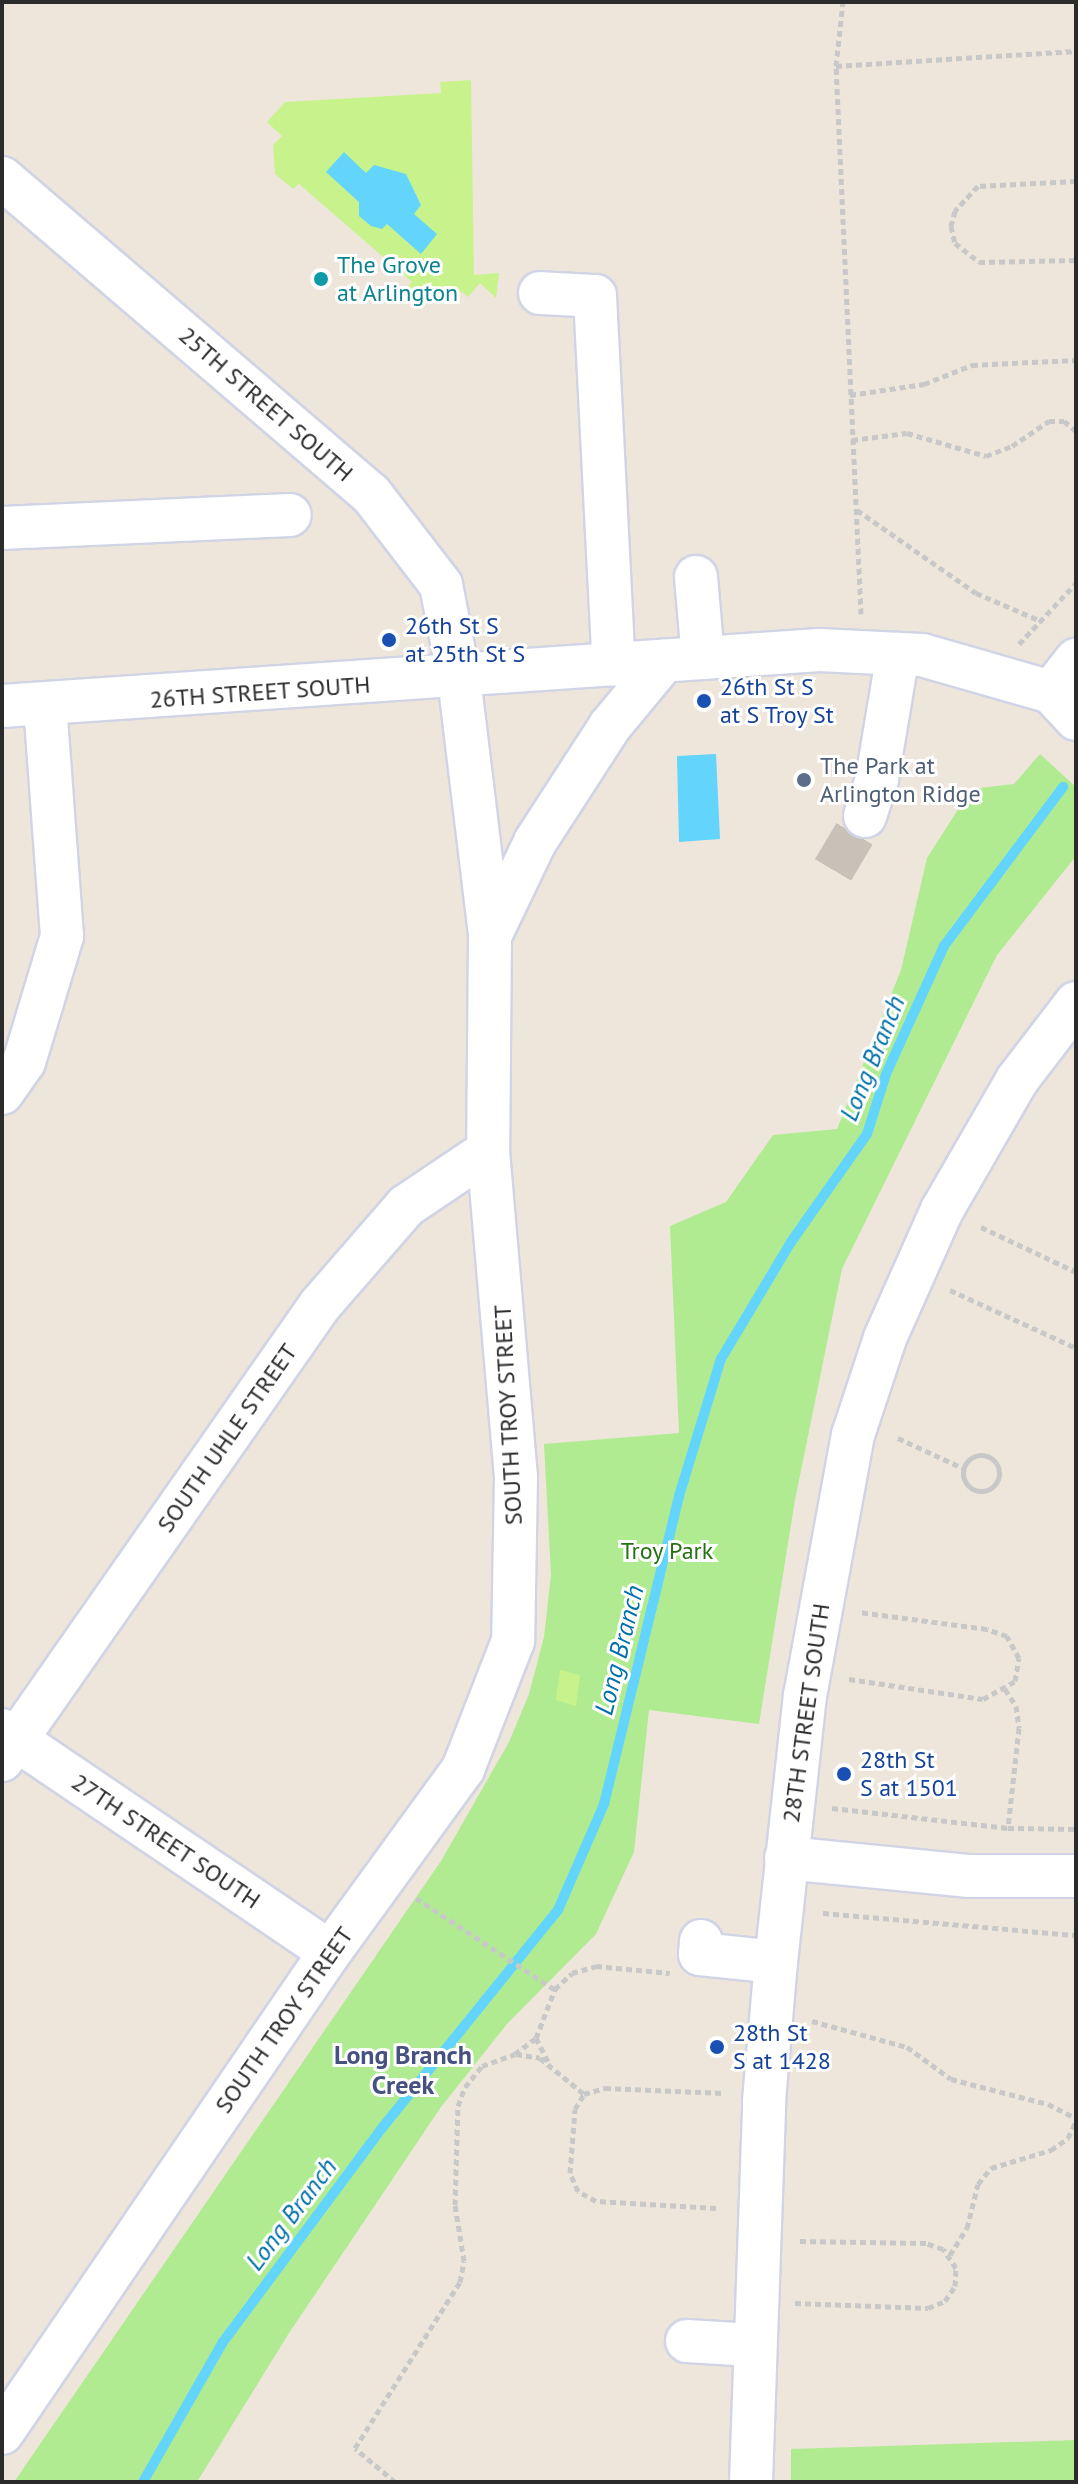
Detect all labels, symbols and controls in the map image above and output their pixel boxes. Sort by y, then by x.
place label: The Grove at Arlington [337,251,459,307]
marker: The Grove at Arlington [312,270,330,288]
street label: 25TH STREET SOUTH [173,320,359,488]
place label: 26th St S at 25th St S [405,612,525,668]
marker: 26th St S at 25th St S [380,631,398,649]
street label: 26TH STREET SOUTH [148,670,372,714]
place label: 26th St S at S Troy St [720,673,836,729]
marker: 26th St S at S Troy St [695,692,713,710]
place label: The Park at Arlington Ridge [820,752,981,808]
marker: The Park at Arlington Ridge [795,771,813,789]
water label: Long Branch [833,991,911,1125]
street label: SOUTH TROY STREET [488,1303,528,1527]
street label: SOUTH UHLE STREET [151,1338,303,1538]
park label: Troy Park [620,1537,714,1565]
water label: Long Branch [588,1582,650,1718]
street label: 28TH STREET SOUTH [776,1601,836,1825]
place label: 28th St S at 1501 [860,1746,958,1802]
marker: 28th St S at 1501 [835,1765,853,1783]
street label: 27TH STREET SOUTH [66,1767,266,1915]
street label: SOUTH TROY STREET [209,1921,359,2119]
place label: 28th St S at 1428 [733,2019,831,2075]
marker: 28th St S at 1428 [708,2038,726,2056]
district label: Long Branch Creek [334,2039,472,2100]
water label: Long Branch [239,2152,343,2276]

